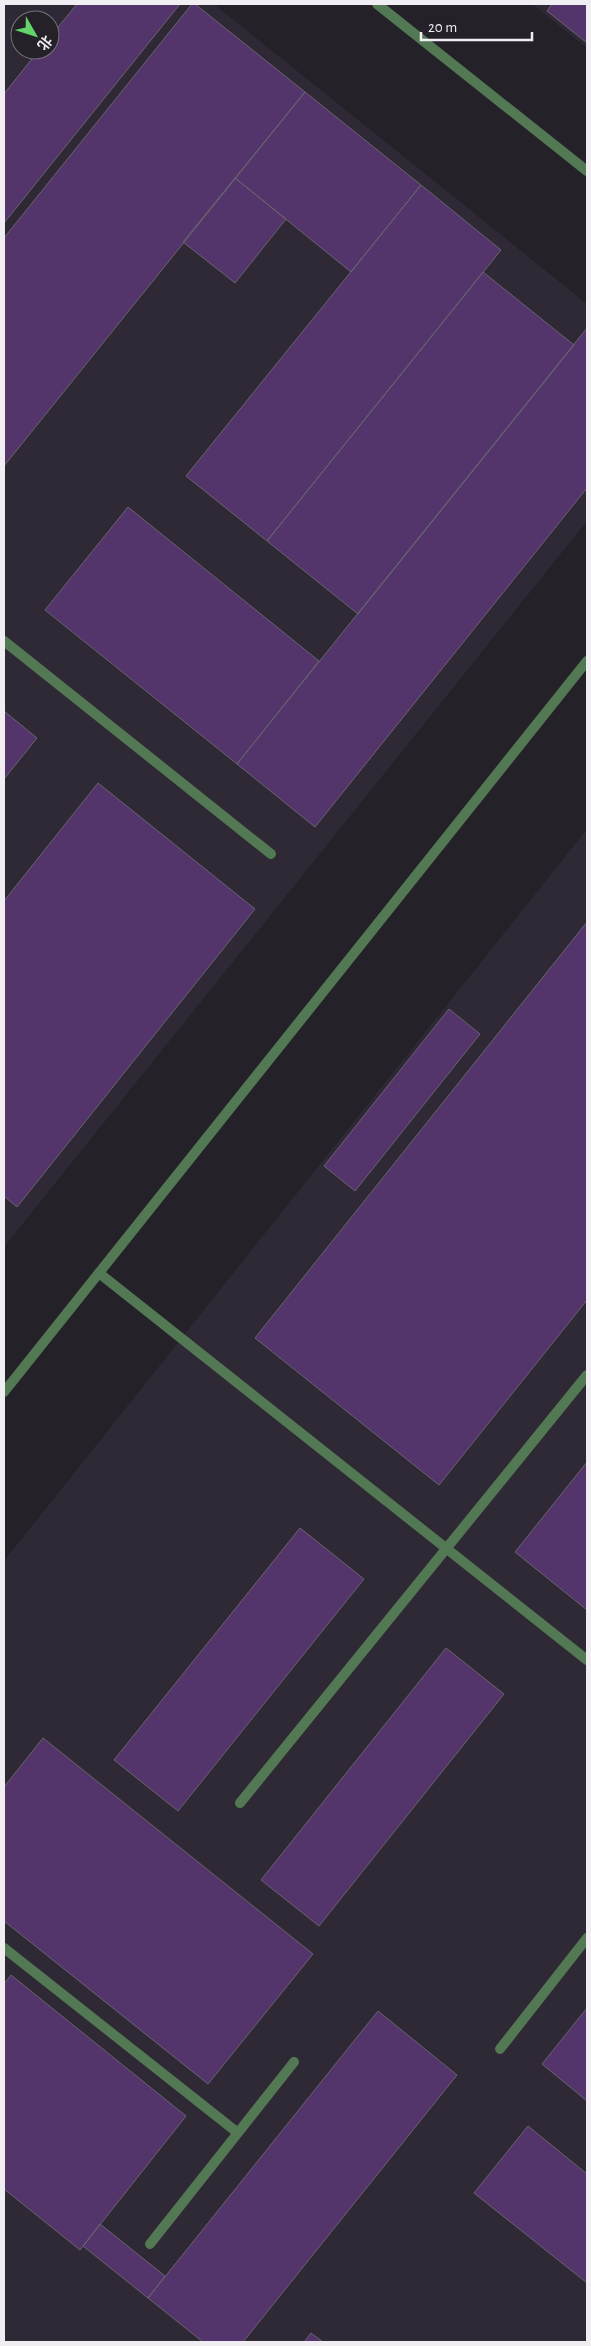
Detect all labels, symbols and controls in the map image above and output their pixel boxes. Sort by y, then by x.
north arrow [10,10,60,60]
scale bar [421,10,532,42]
text: 20 m [428,20,457,35]
text: 北 [34,33,55,53]

